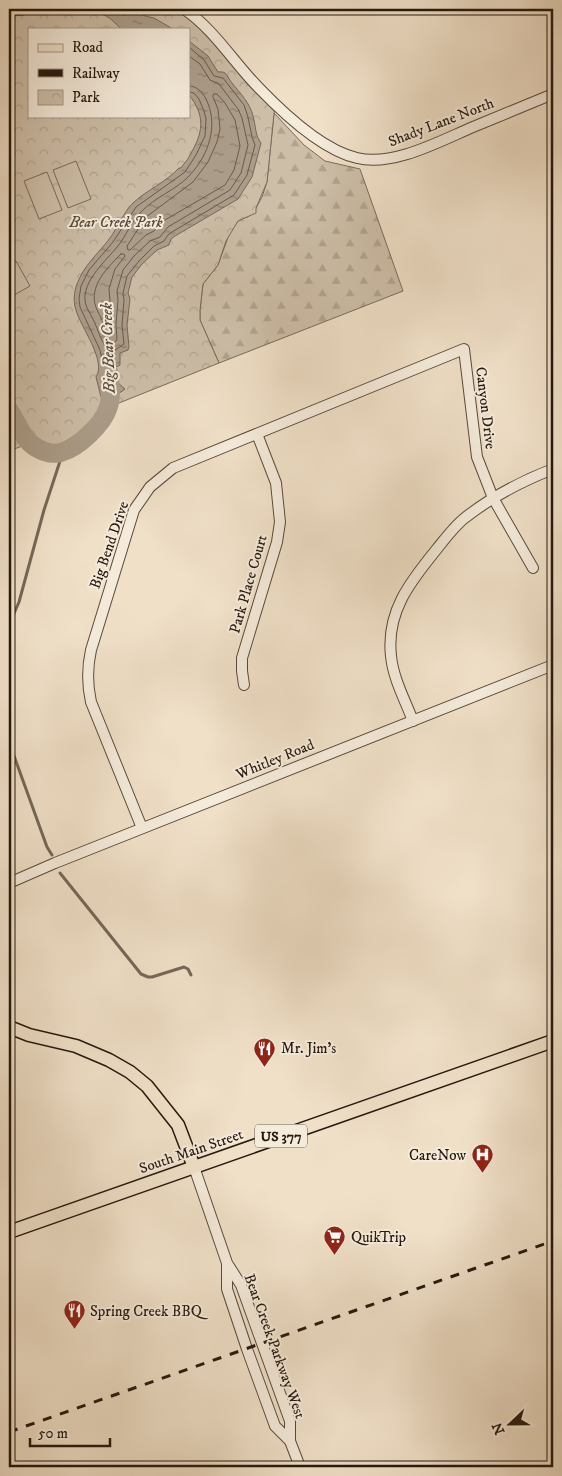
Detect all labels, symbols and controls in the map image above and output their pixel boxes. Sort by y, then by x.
legend [28,28,190,118]
text: Road [72,38,104,57]
text: Railway [72,64,120,83]
text: Park [72,88,101,107]
street label: Shady Lane North [386,94,497,151]
park label: Bear Creek Park [68,213,163,232]
water label: Big Bear Creek [96,302,120,394]
street label: Canyon Drive [471,366,500,450]
street label: Big Bend Drive [86,499,133,591]
street label: Park Place Court [225,533,272,636]
street label: Whitley Road [232,735,318,784]
restaurant icon: Mr. Jim's [253,1036,277,1067]
place label: Mr. Jim's [281,1039,336,1058]
road number: US 377 [255,1124,307,1148]
street label: South Main Street [137,1125,246,1178]
hospital icon: CareNow [470,1143,494,1174]
place label: CareNow [409,1146,466,1165]
supermarket icon: QuikTrip [323,1225,347,1256]
place label: QuikTrip [351,1228,407,1247]
street label: Bear Creek Parkway West [239,1271,310,1421]
restaurant icon: Spring Creek BBQ [62,1299,86,1330]
place label: Spring Creek BBQ [90,1302,209,1321]
north arrow [484,1398,534,1448]
scale bar [30,1416,110,1448]
text: N [488,1419,509,1437]
text: 50 m [38,1424,68,1443]

